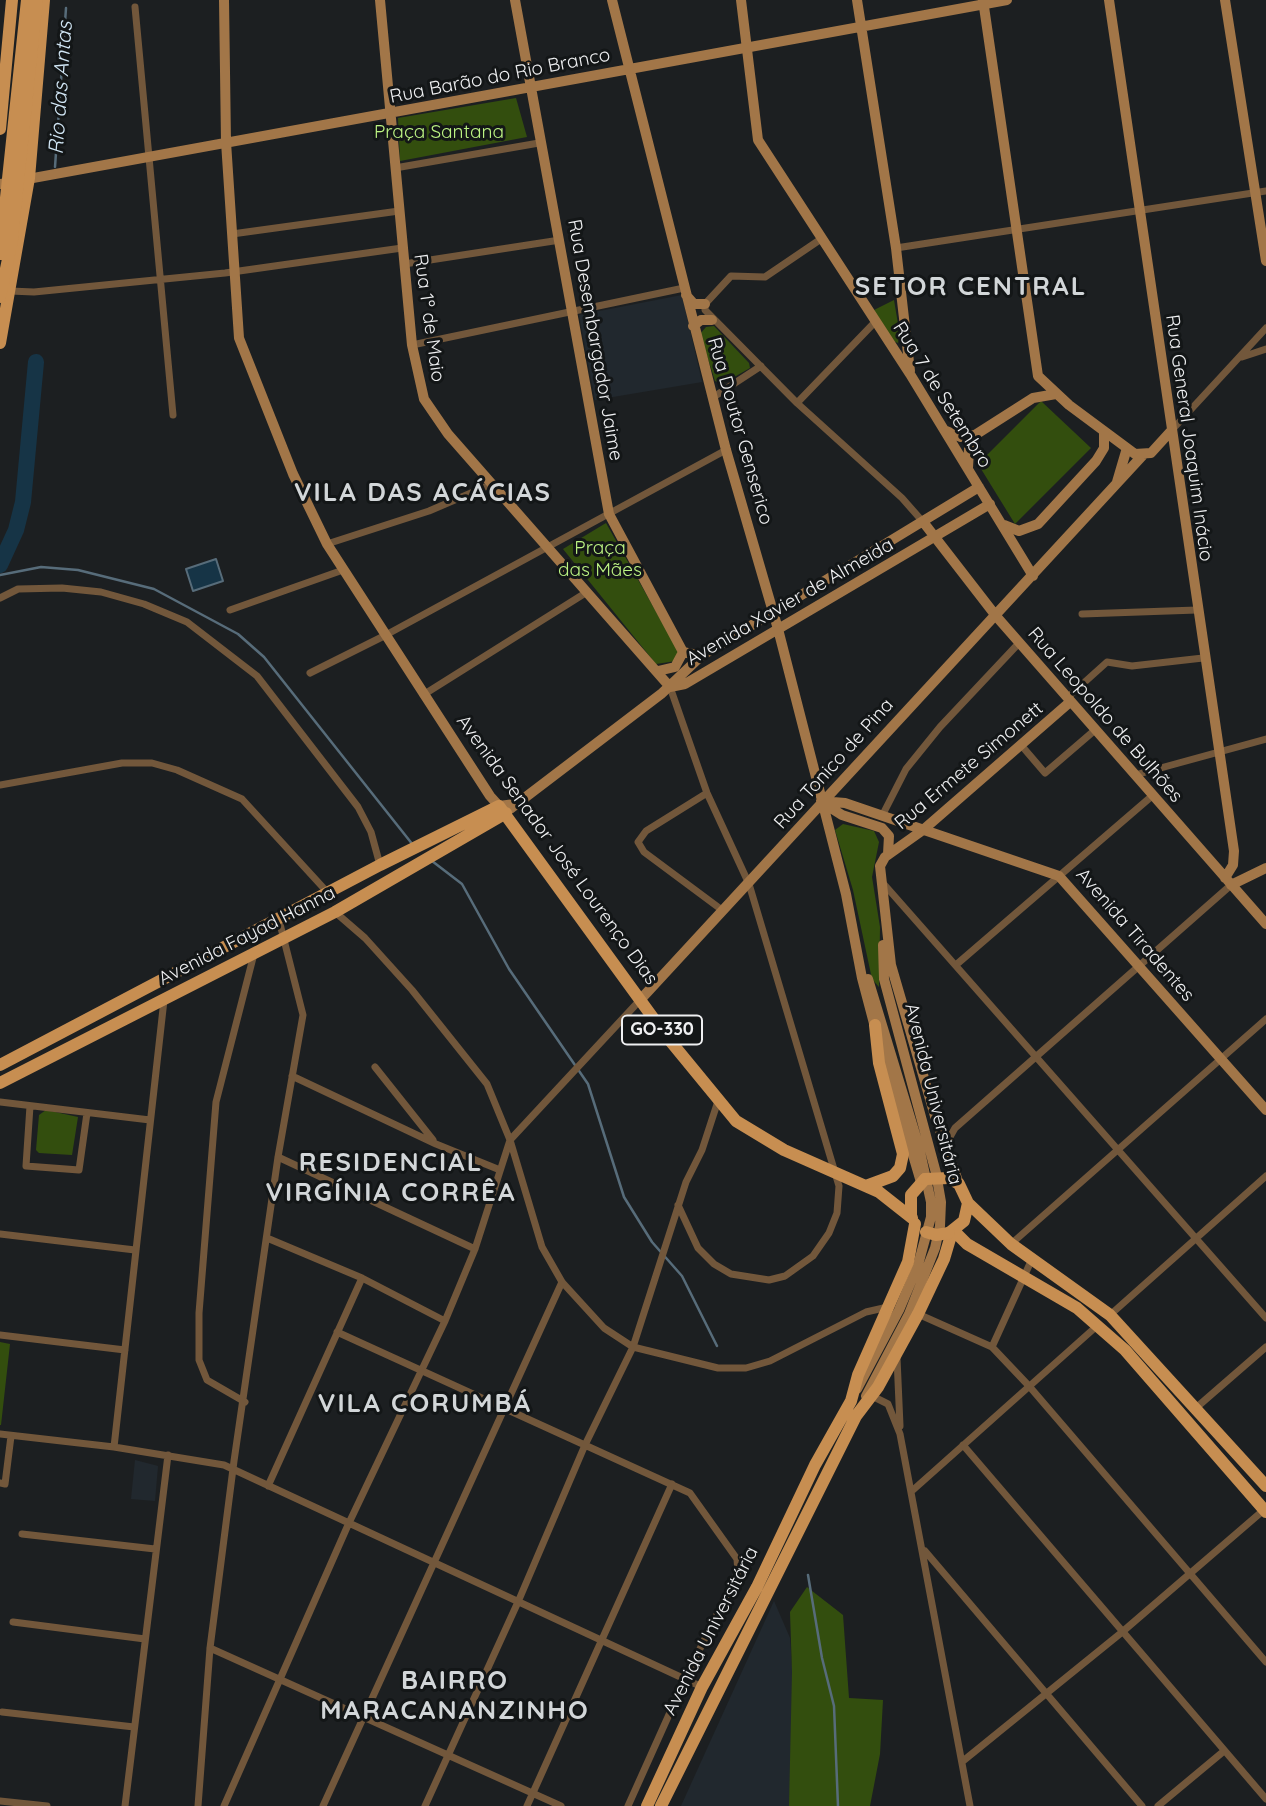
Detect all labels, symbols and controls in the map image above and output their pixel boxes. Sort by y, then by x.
water label: Rio das Antas [44,21,78,155]
street label: Rua Barão do Rio Branco [388,43,612,109]
park label: Praça Santana [374,121,504,143]
street label: Rua Desembargador Jaime [563,217,627,463]
street label: Rua 1º de Maio [409,252,449,384]
district label: SETOR CENTRAL [856,271,1086,303]
street label: Rua General Joaquim Inácio [1160,313,1218,563]
street label: Rua 7 de Setembro [888,318,996,472]
street label: Rua Doutor Genserico [702,335,778,527]
district label: VILA DAS ACÁCIAS [296,477,550,509]
street label: Avenida Xavier de Almeida [682,533,898,671]
park label: Praça das Mães [558,537,642,581]
street label: Rua Leopoldo de Bulhões [1023,623,1187,807]
street label: Rua Tonico de Pina [769,694,899,834]
street label: Rua Ermete Simonett [890,697,1048,835]
street label: Avenida Senador José Lourenço Dias [451,711,663,989]
street label: Avenida Tiradentes [1071,864,1199,1006]
street label: Avenida Fayad Hanna [155,882,339,990]
street label: Avenida Universitária [899,1001,967,1187]
road number: GO-330 [622,1015,702,1044]
district label: RESIDENCIAL VIRGÍNIA CORRÊA [267,1147,515,1208]
district label: VILA CORUMBÁ [319,1388,531,1420]
street label: Avenida Universitária [659,1543,763,1719]
district label: BAIRRO MARACANANZINHO [322,1665,588,1726]

